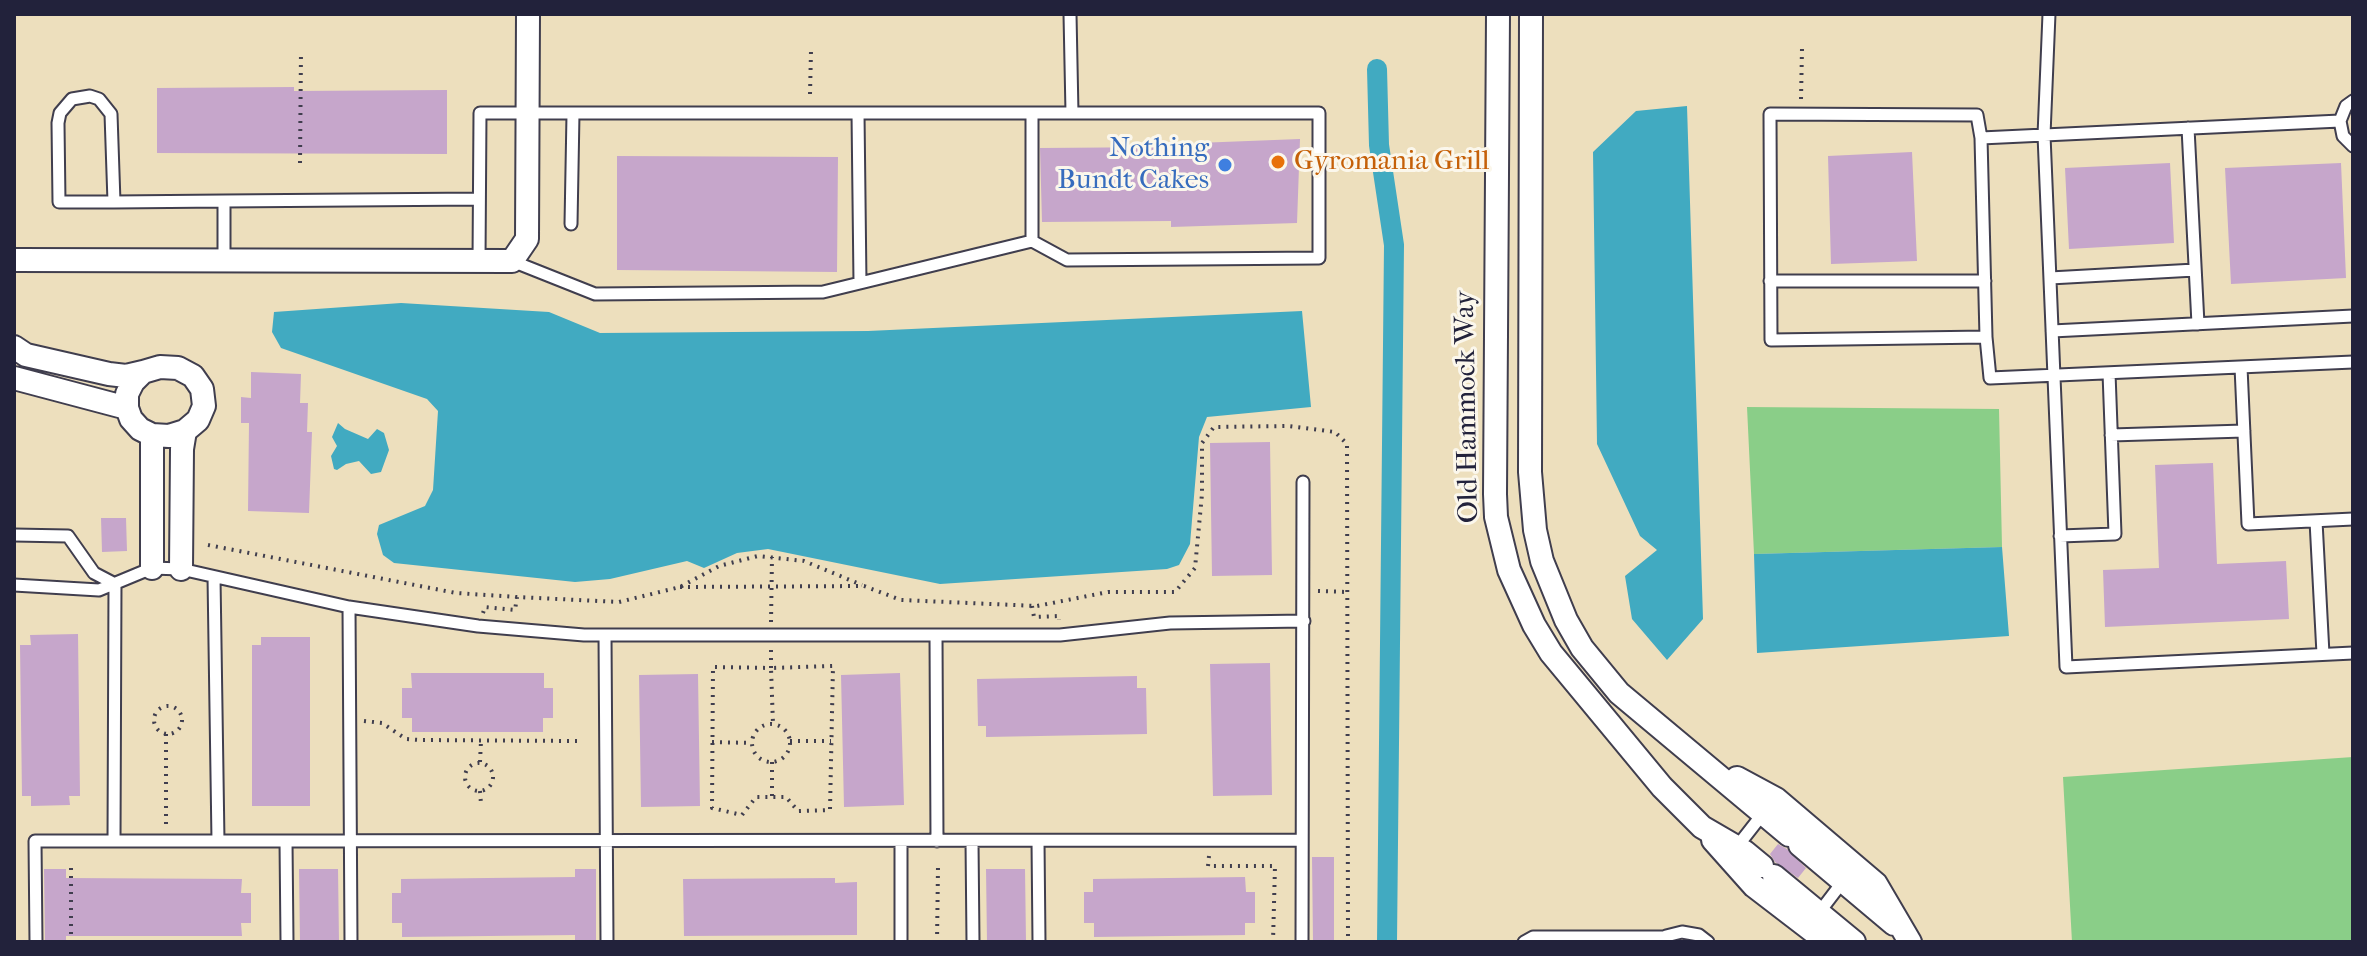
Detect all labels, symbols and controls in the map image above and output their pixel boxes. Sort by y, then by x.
place label: Nothing Bundt Cakes [1058,132,1209,198]
place label: Gyromania Grill [1294,145,1490,179]
marker: Gyromania Grill [1269,153,1287,171]
marker: Nothing Bundt Cakes [1216,156,1234,174]
street label: Old Hammock Way [1449,291,1487,523]

